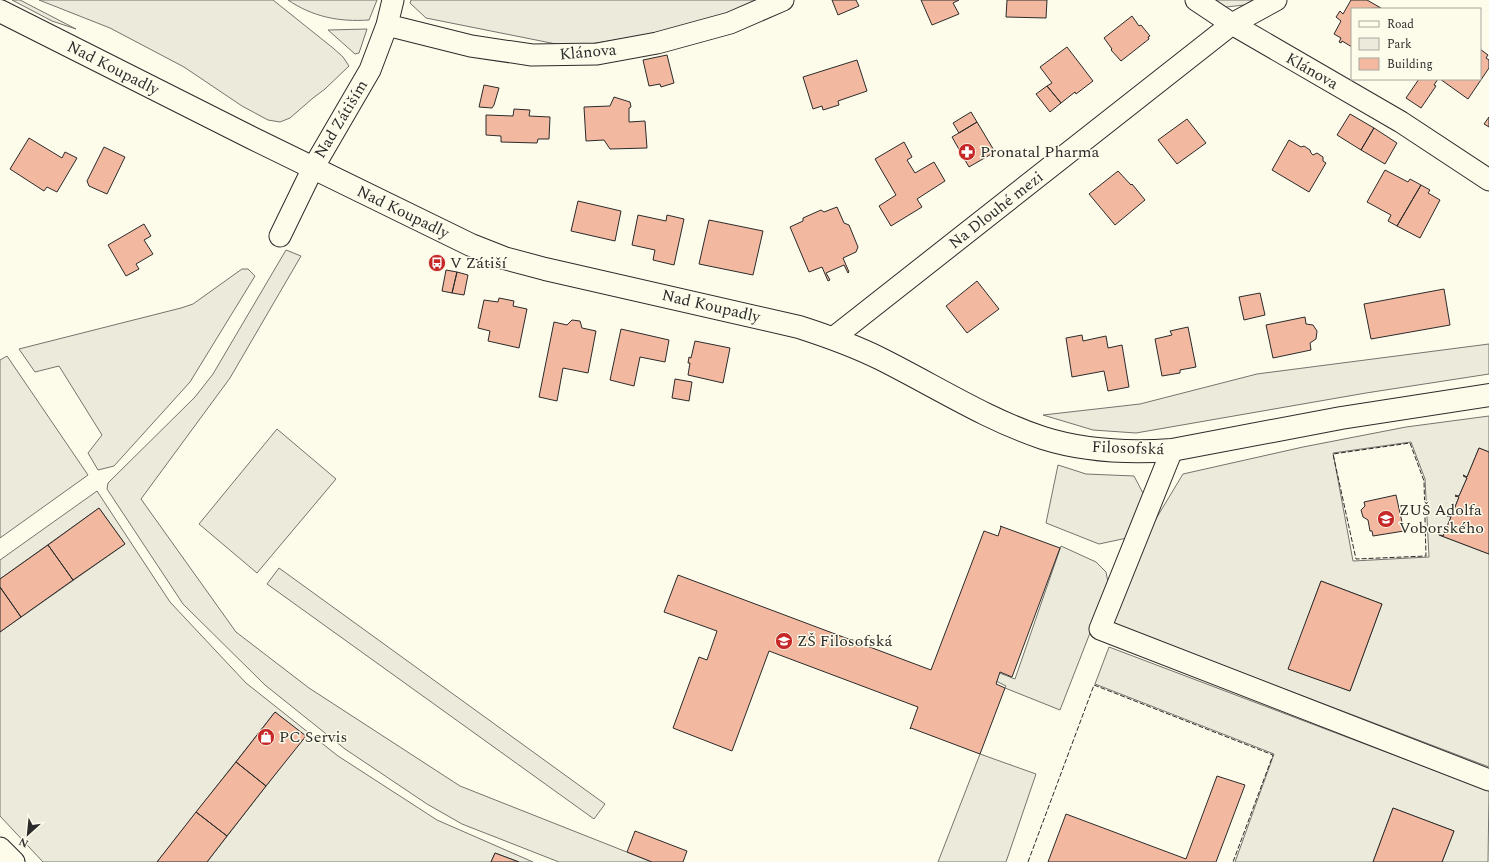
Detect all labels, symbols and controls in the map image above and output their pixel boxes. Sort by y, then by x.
legend [1351,8,1481,80]
text: Road [1387,15,1414,34]
street label: Nad Koupadly [63,34,164,102]
text: Park [1387,35,1412,54]
street label: Klánova [558,38,618,66]
street label: Klánova [1281,46,1343,96]
text: Building [1387,55,1433,74]
street label: Nad Zátiším [308,75,374,163]
place label: Pronatal Pharma [980,140,1100,164]
pharmacy icon: Pronatal Pharma [957,142,977,162]
street label: Na Dlouhé mezi [944,165,1048,255]
street label: Nad Koupadly [353,179,455,245]
place label: V Zátiší [450,251,508,275]
bus stop icon: V Zátiší [427,253,447,273]
street label: Nad Koupadly [659,283,764,329]
street label: Filosofská [1091,435,1165,461]
place label: ZUŠ Adolfa Voborského [1399,498,1484,540]
school or university icon: ZUŠ Adolfa Voborského [1376,509,1396,529]
place label: ZŠ Filosofská [797,629,892,653]
school or university icon: ZŠ Filosofská [774,631,794,651]
place label: PC Servis [279,725,347,749]
shop icon: PC Servis [256,727,276,747]
north arrow [8,814,48,854]
text: N [16,833,32,852]

